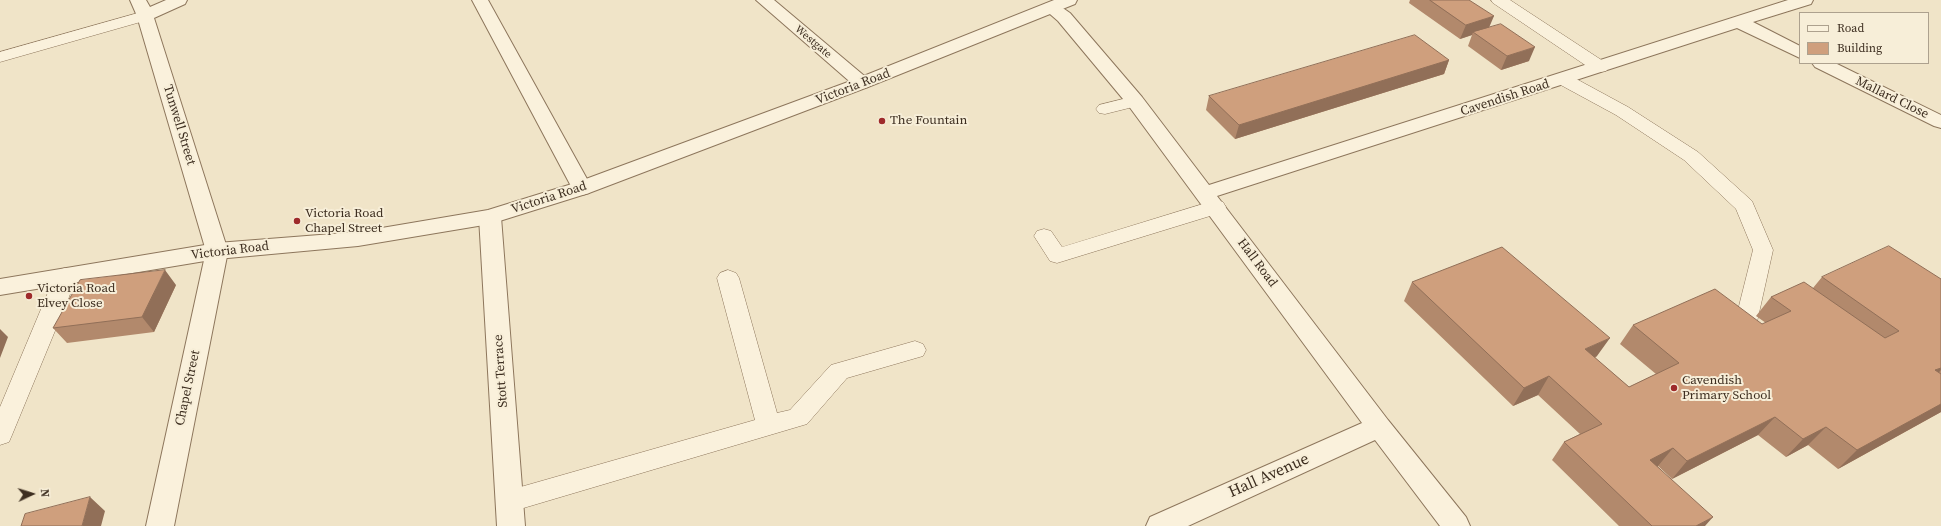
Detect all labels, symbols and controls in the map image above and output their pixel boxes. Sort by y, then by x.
legend [1799,12,1929,64]
text: Road [1837,20,1864,36]
street label: Westgate [792,23,834,61]
text: Building [1837,40,1882,56]
street label: Victoria Road [814,66,892,108]
street label: Mallard Close [1853,74,1931,122]
street label: Cavendish Road [1459,76,1551,120]
street label: Tunwell Street [159,83,199,167]
place label: The Fountain [890,113,967,129]
marker: The Fountain [877,116,887,126]
street label: Victoria Road [509,178,589,218]
place label: Victoria Road Chapel Street [305,206,383,237]
marker: Victoria Road Chapel Street [292,216,302,226]
street label: Hall Road [1234,236,1280,290]
street label: Victoria Road [190,238,270,264]
place label: Victoria Road Elvey Close [37,281,115,312]
marker: Victoria Road Elvey Close [24,291,34,301]
street label: Stott Terrace [491,334,511,408]
street label: Chapel Street [172,349,204,427]
place label: Cavendish Primary School [1682,373,1771,404]
marker: Cavendish Primary School [1669,383,1679,393]
street label: Hall Avenue [1226,450,1312,502]
north arrow [12,474,52,514]
text: N [37,489,52,498]

